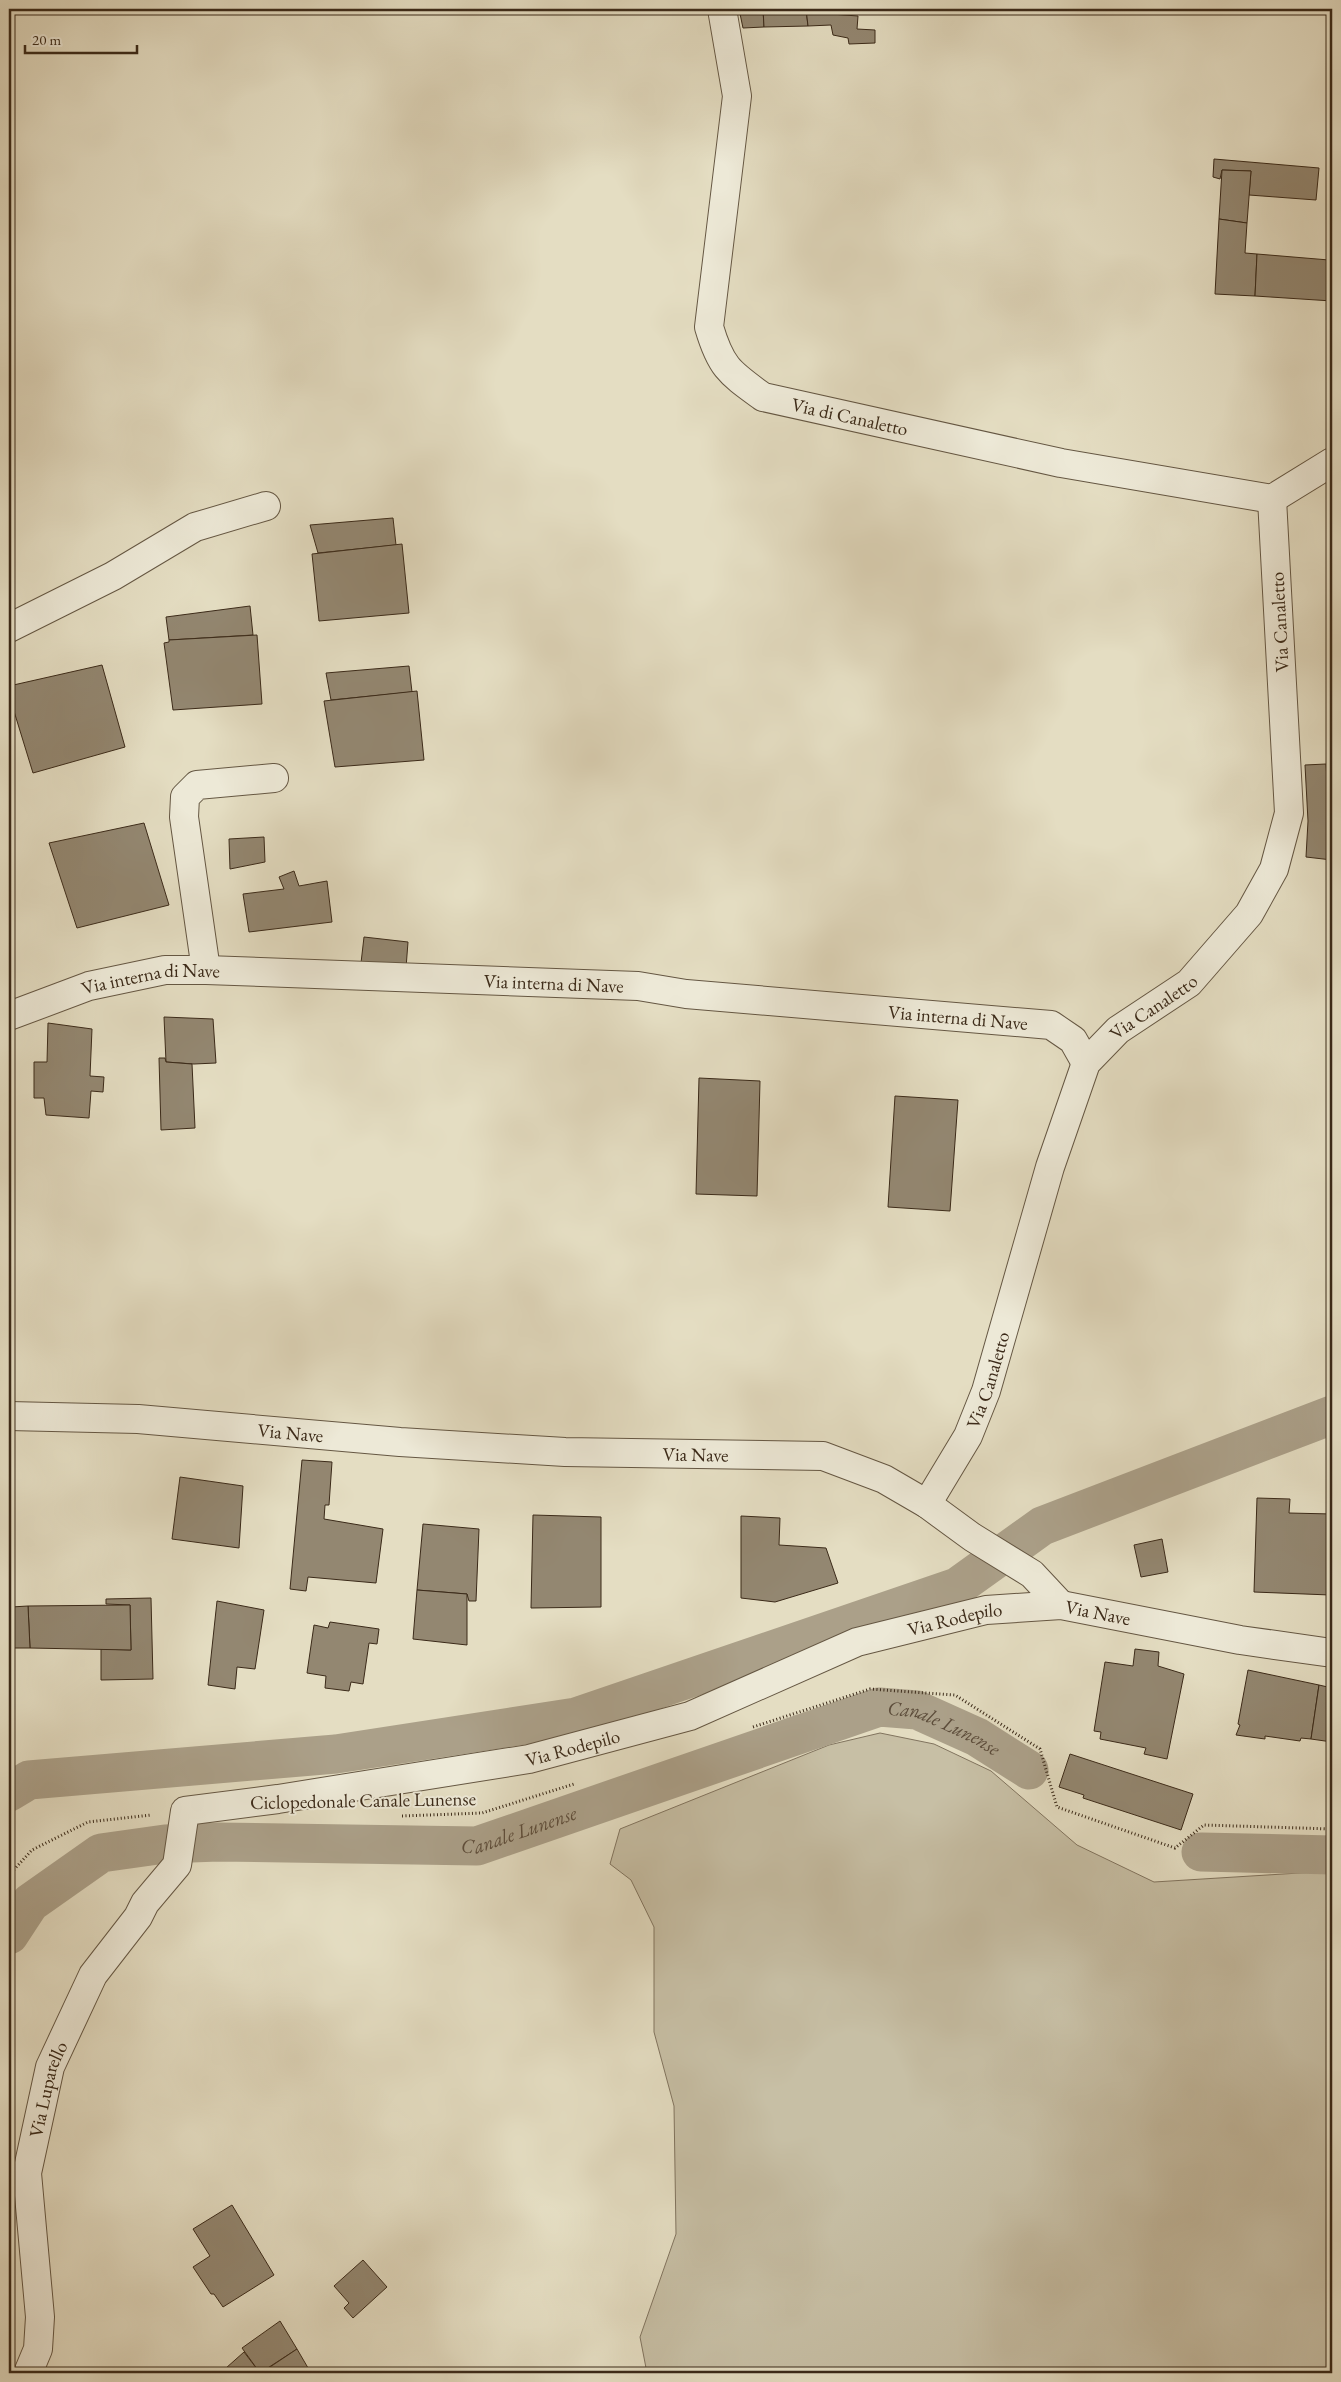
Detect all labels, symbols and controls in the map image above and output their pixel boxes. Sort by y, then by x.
scale bar [25,22,138,54]
text: 20 m [32,30,61,49]
street label: Via di Canaletto [789,392,910,442]
street label: Via Canaletto [1264,571,1295,673]
street label: Via interna di Nave [78,958,220,1001]
street label: Via interna di Nave [483,968,624,998]
street label: Via Canaletto [1104,970,1204,1045]
street label: Via interna di Nave [887,999,1029,1036]
street label: Via Canaletto [960,1329,1015,1432]
street label: Via Nave [256,1418,324,1448]
street label: Via Nave [662,1442,729,1468]
street label: Via Nave [1063,1594,1133,1631]
street label: Via Rodepilo [905,1597,1003,1642]
water label: Canale Lunense [887,1695,1005,1762]
street label: Via Rodepilo [523,1723,623,1772]
street label: Ciclopedonale Canale Lunense [250,1786,476,1815]
water label: Canale Lunense [461,1800,580,1860]
street label: Via Luparello [23,2037,73,2140]

